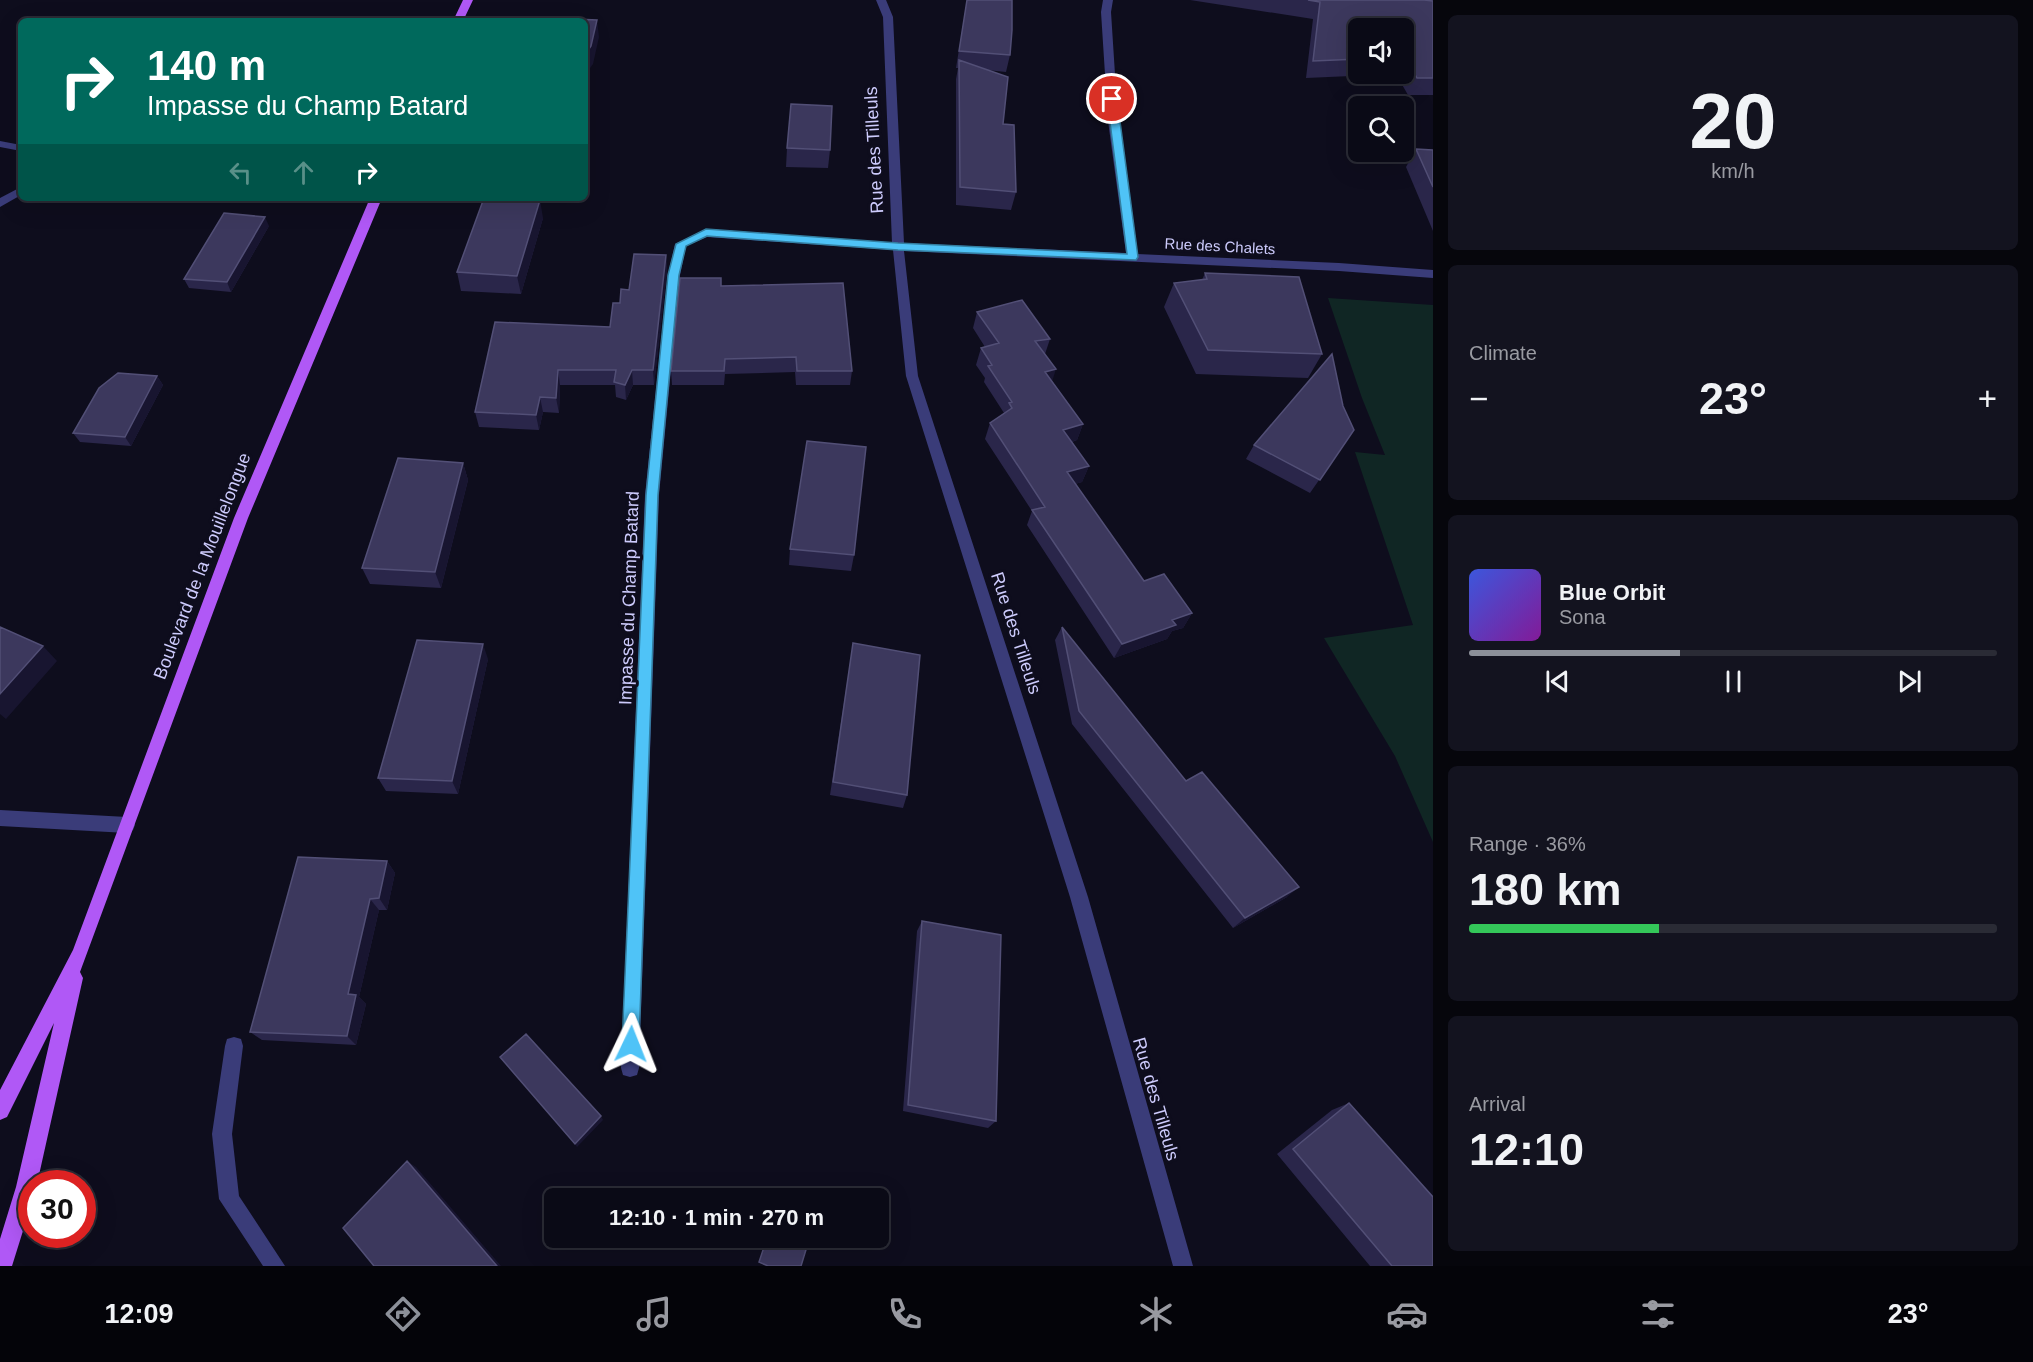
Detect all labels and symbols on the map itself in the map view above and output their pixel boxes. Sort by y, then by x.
pin [1086,73,1137,124]
street label: Rue des Tilleuls [861,86,887,214]
street label: Rue des Chalets [1164,235,1276,257]
street label: Boulevard de la Mouillelongue [149,450,255,682]
street label: Impasse du Champ Batard [615,491,643,705]
street label: Rue des Tilleuls [987,569,1045,697]
position arrow [599,1012,663,1076]
street label: Rue des Tilleuls [1129,1035,1183,1163]
speed limit sign: 30 [18,1170,96,1248]

